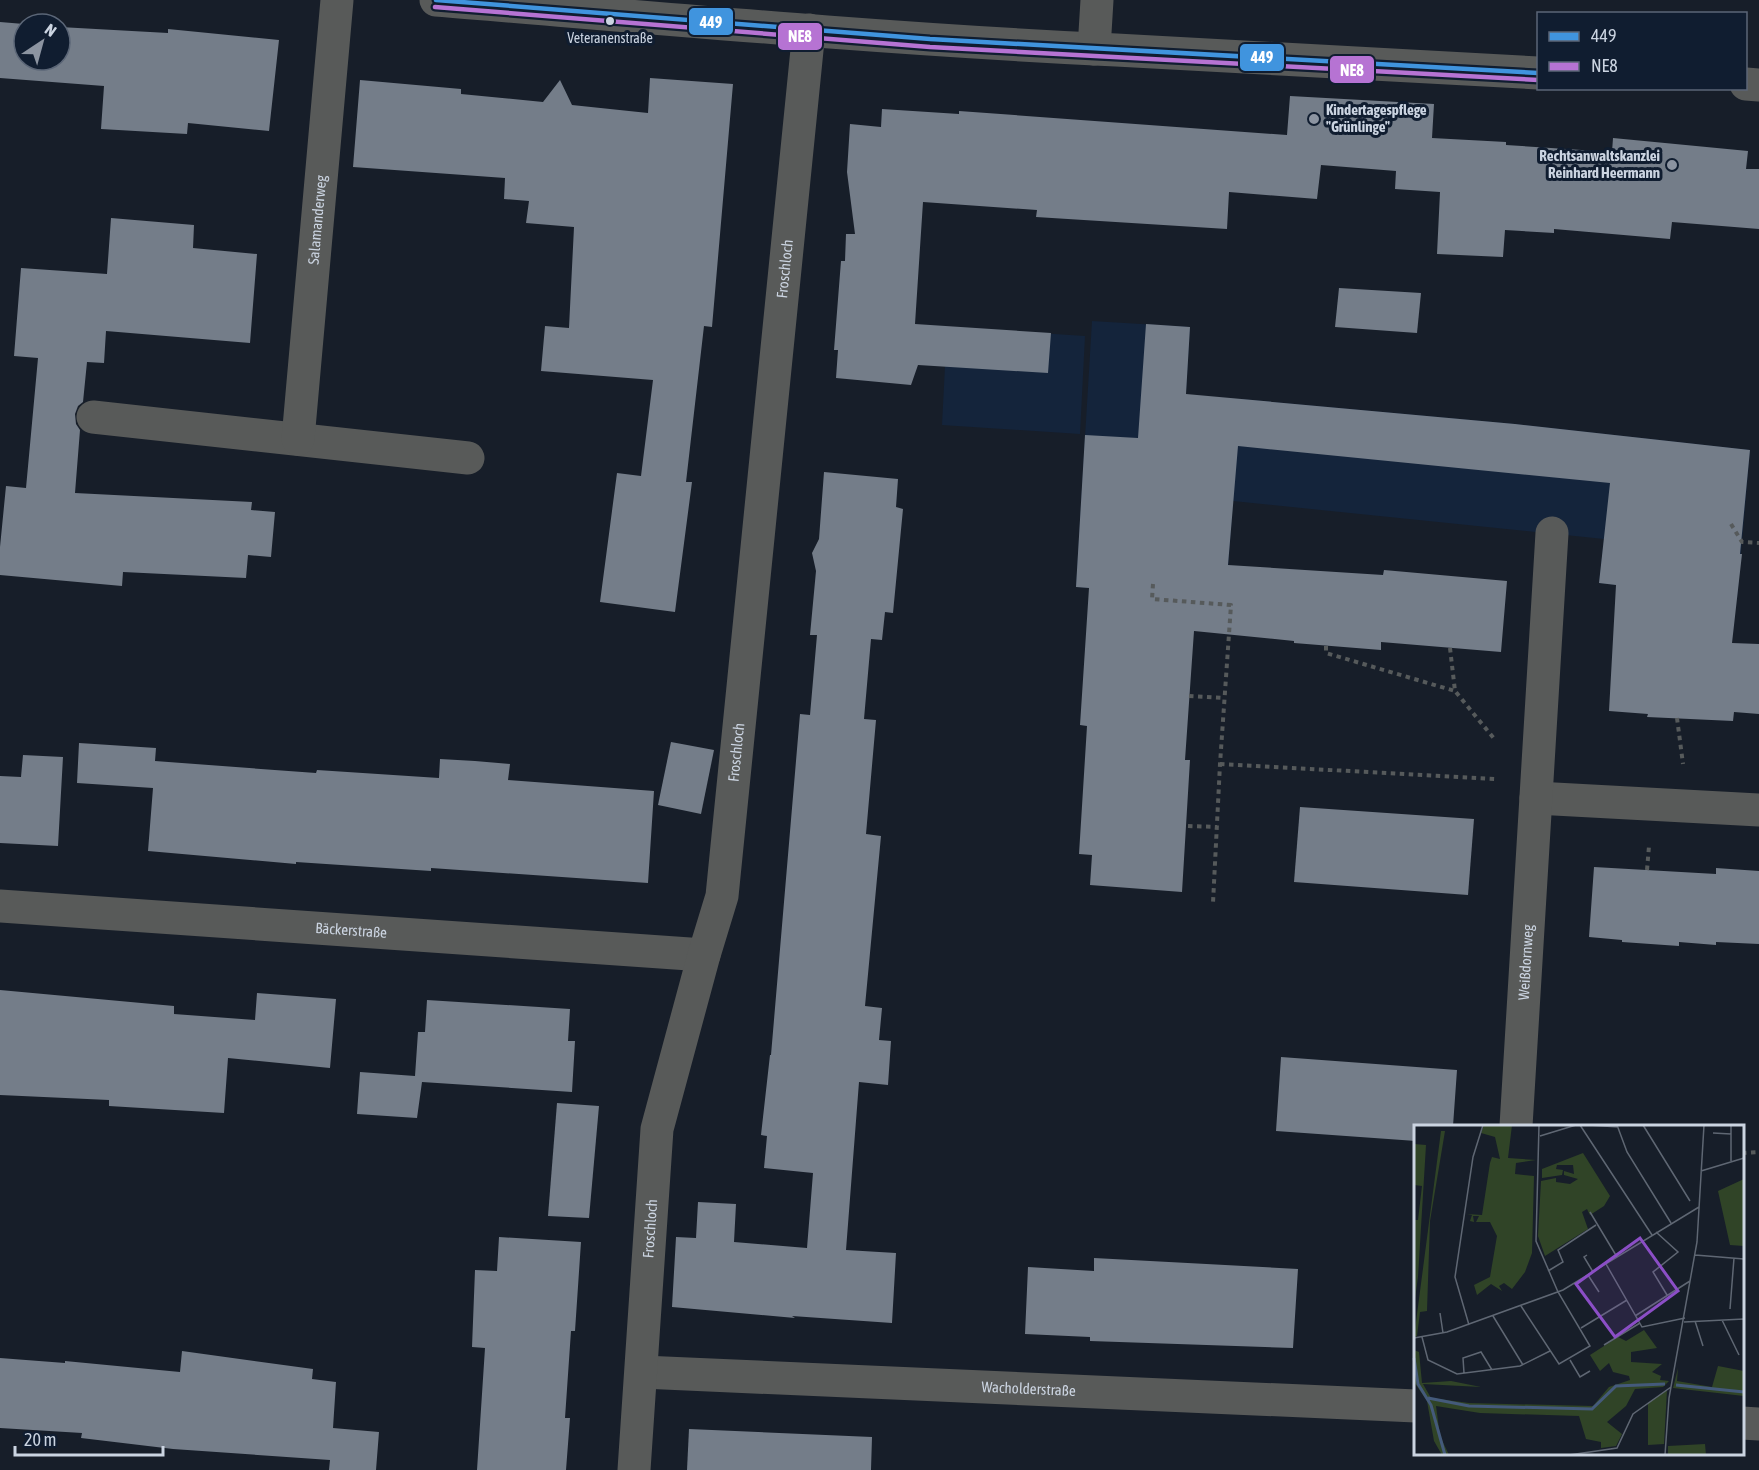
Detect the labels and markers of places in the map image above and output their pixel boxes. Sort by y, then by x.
marker: Veteranenstraße [604,15,616,27]
place label: Veteranenstraße [567,30,653,46]
place label: Kindertagespflege "Grünlinge" [1326,101,1427,135]
marker: Kindertagespflege "Grünlinge" [1307,112,1321,126]
place label: Rechtsanwaltskanzlei Reinhard Heermann [1539,147,1660,181]
marker: Rechtsanwaltskanzlei Reinhard Heermann [1665,158,1679,172]

